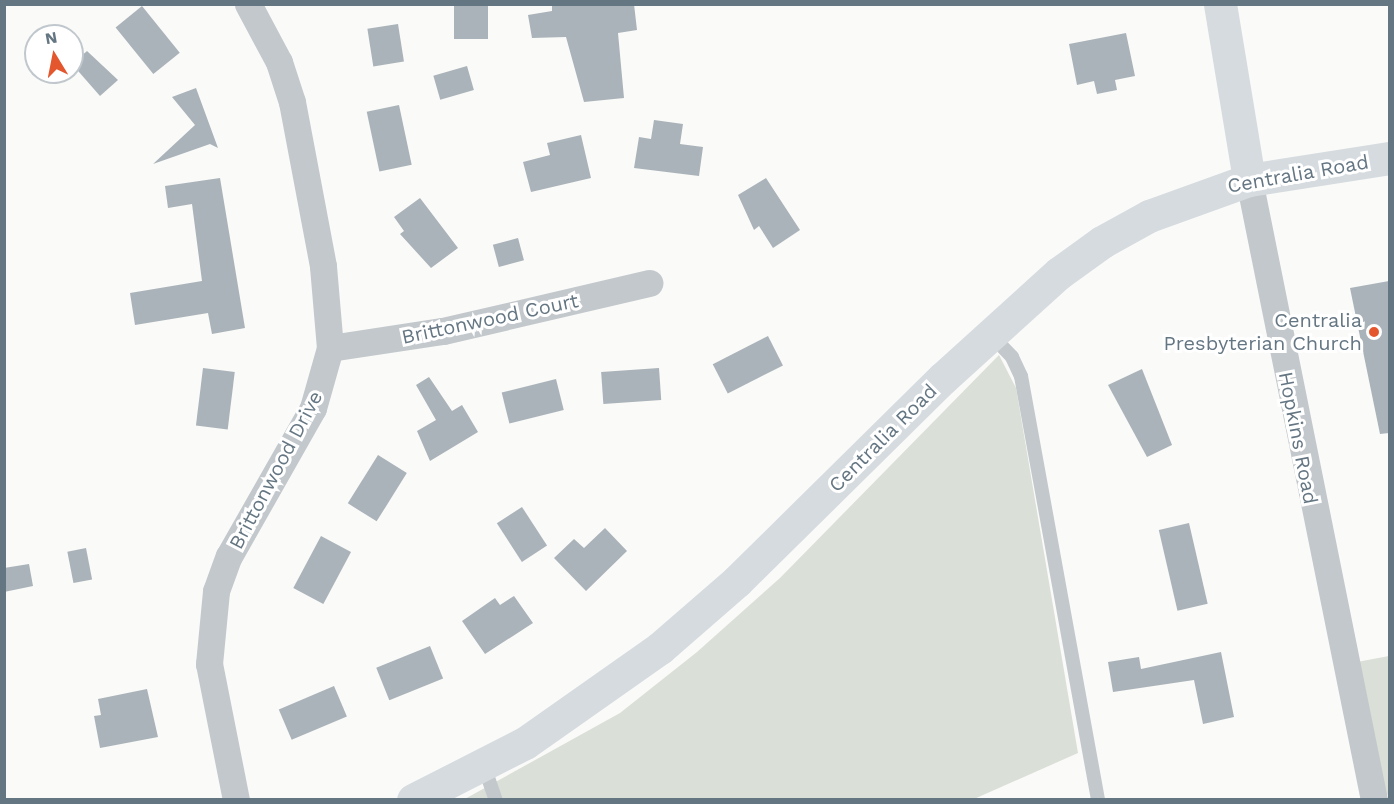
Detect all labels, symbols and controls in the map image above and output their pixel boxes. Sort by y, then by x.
north arrow [24,24,84,84]
text: N [44,27,59,48]
street label: Centralia Road [1225,150,1371,198]
street label: Brittonwood Court [399,289,581,349]
place label: Centralia Presbyterian Church [1164,308,1362,355]
marker: Centralia Presbyterian Church [1367,325,1381,339]
street label: Hopkins Road [1273,370,1323,506]
street label: Centralia Road [824,379,942,497]
street label: Brittonwood Drive [224,387,328,553]

